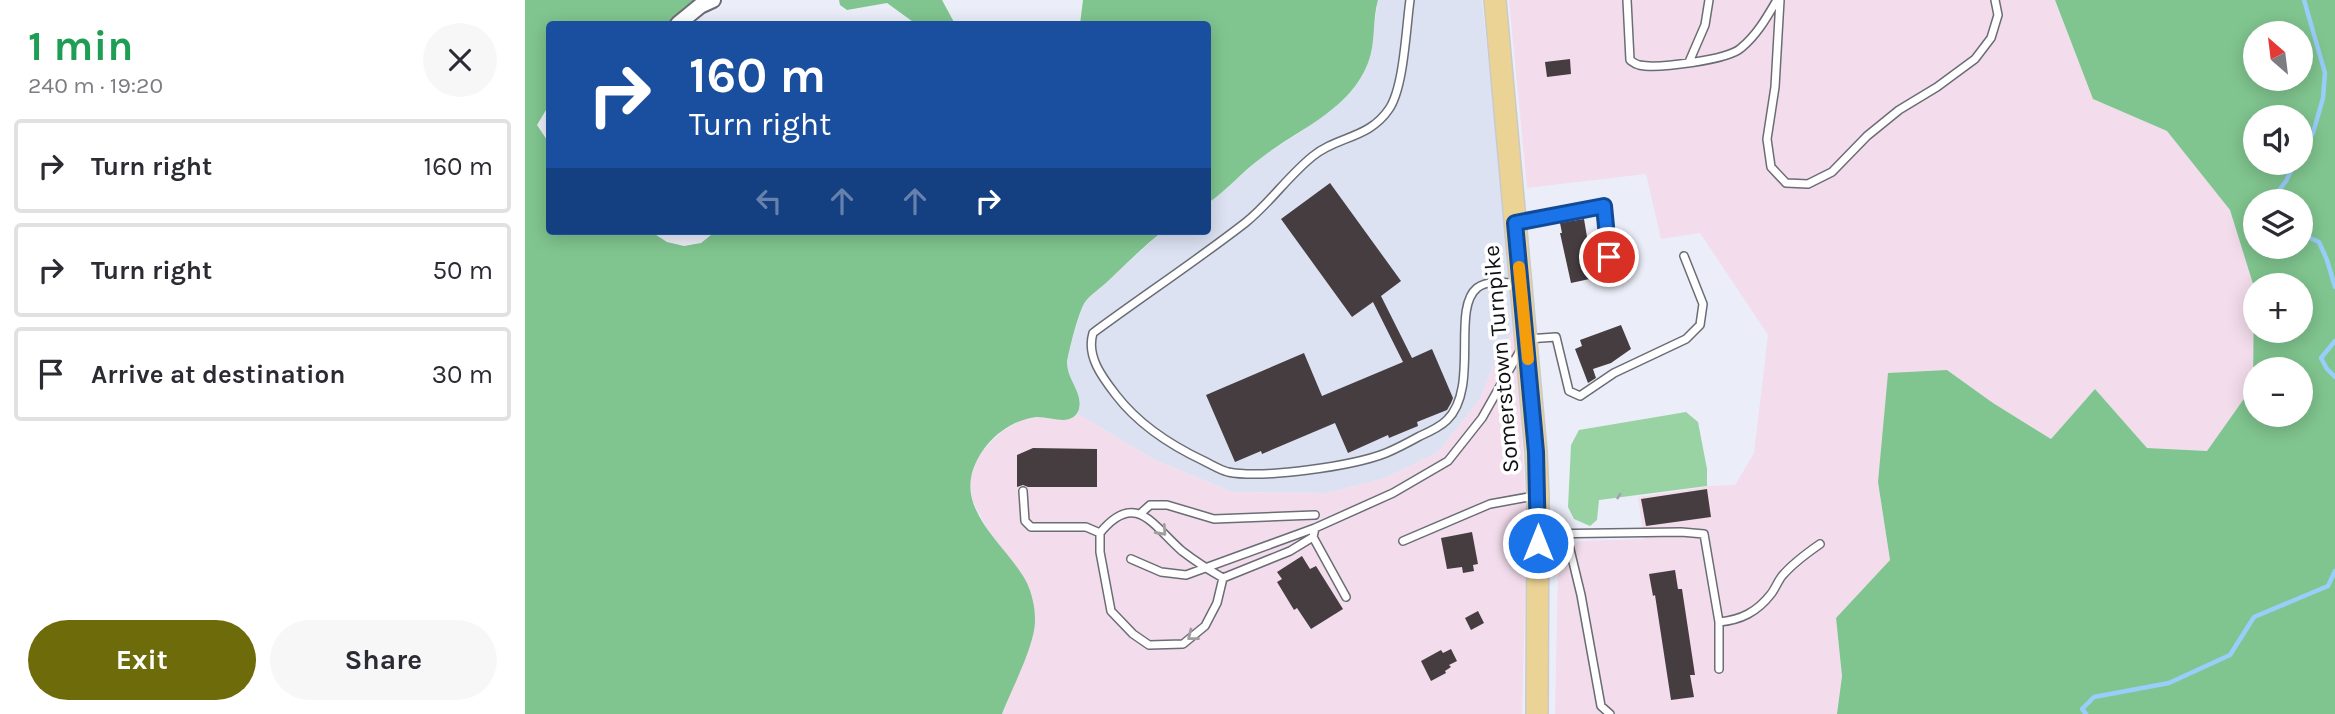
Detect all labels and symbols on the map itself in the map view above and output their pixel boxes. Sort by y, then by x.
north arrow [2243,21,2313,91]
pin [1579,227,1639,287]
street label: Somerstown Turnpike [1478,244,1524,474]
position arrow [1501,506,1575,580]
one-way arrow [1154,523,1166,536]
one-way arrow [1188,628,1200,641]

